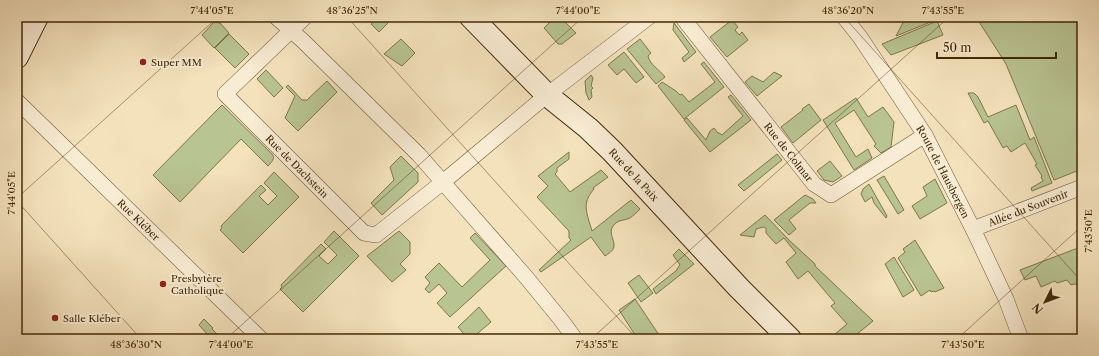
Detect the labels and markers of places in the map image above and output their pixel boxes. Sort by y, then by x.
place label: Super MM [151,56,202,69]
marker: Super MM [138,57,148,67]
place label: Presbytère Catholique [171,272,224,297]
marker: Presbytère Catholique [158,279,168,289]
place label: Salle Kléber [63,312,121,325]
marker: Salle Kléber [50,313,60,323]

